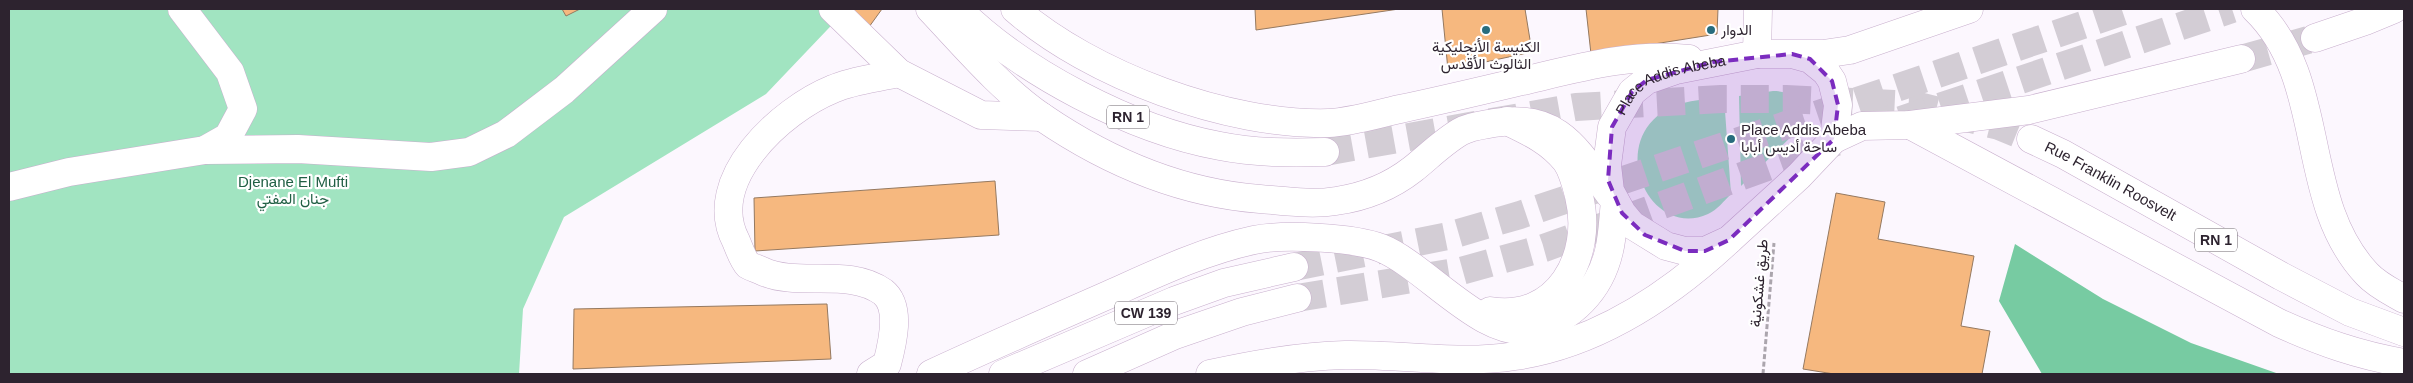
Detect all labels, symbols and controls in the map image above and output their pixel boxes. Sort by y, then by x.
place label: الدوار [1720,21,1752,39]
marker: الكنيسة الأنجليكية الثالوث الأقدس [1480,24,1492,36]
marker: الدوار [1705,24,1717,36]
place label: الكنيسة الأنجليكية الثالوث الأقدس [1432,38,1540,74]
street label: Place Addis Abeba [1612,51,1728,118]
road number: RN 1 [1107,105,1149,128]
place label: Place Addis Abeba ساحة أديس أبابا [1741,121,1867,157]
marker: Place Addis Abeba ساحة أديس أبابا [1725,133,1737,145]
street label: Rue Franklin Roosvelt [2042,138,2180,224]
park label: Djenane El Mufti جنان المفتي [238,173,348,212]
road number: RN 1 [2195,228,2237,252]
street label: طريق غشكونية [1746,238,1773,328]
road number: CW 139 [1115,302,1177,324]

